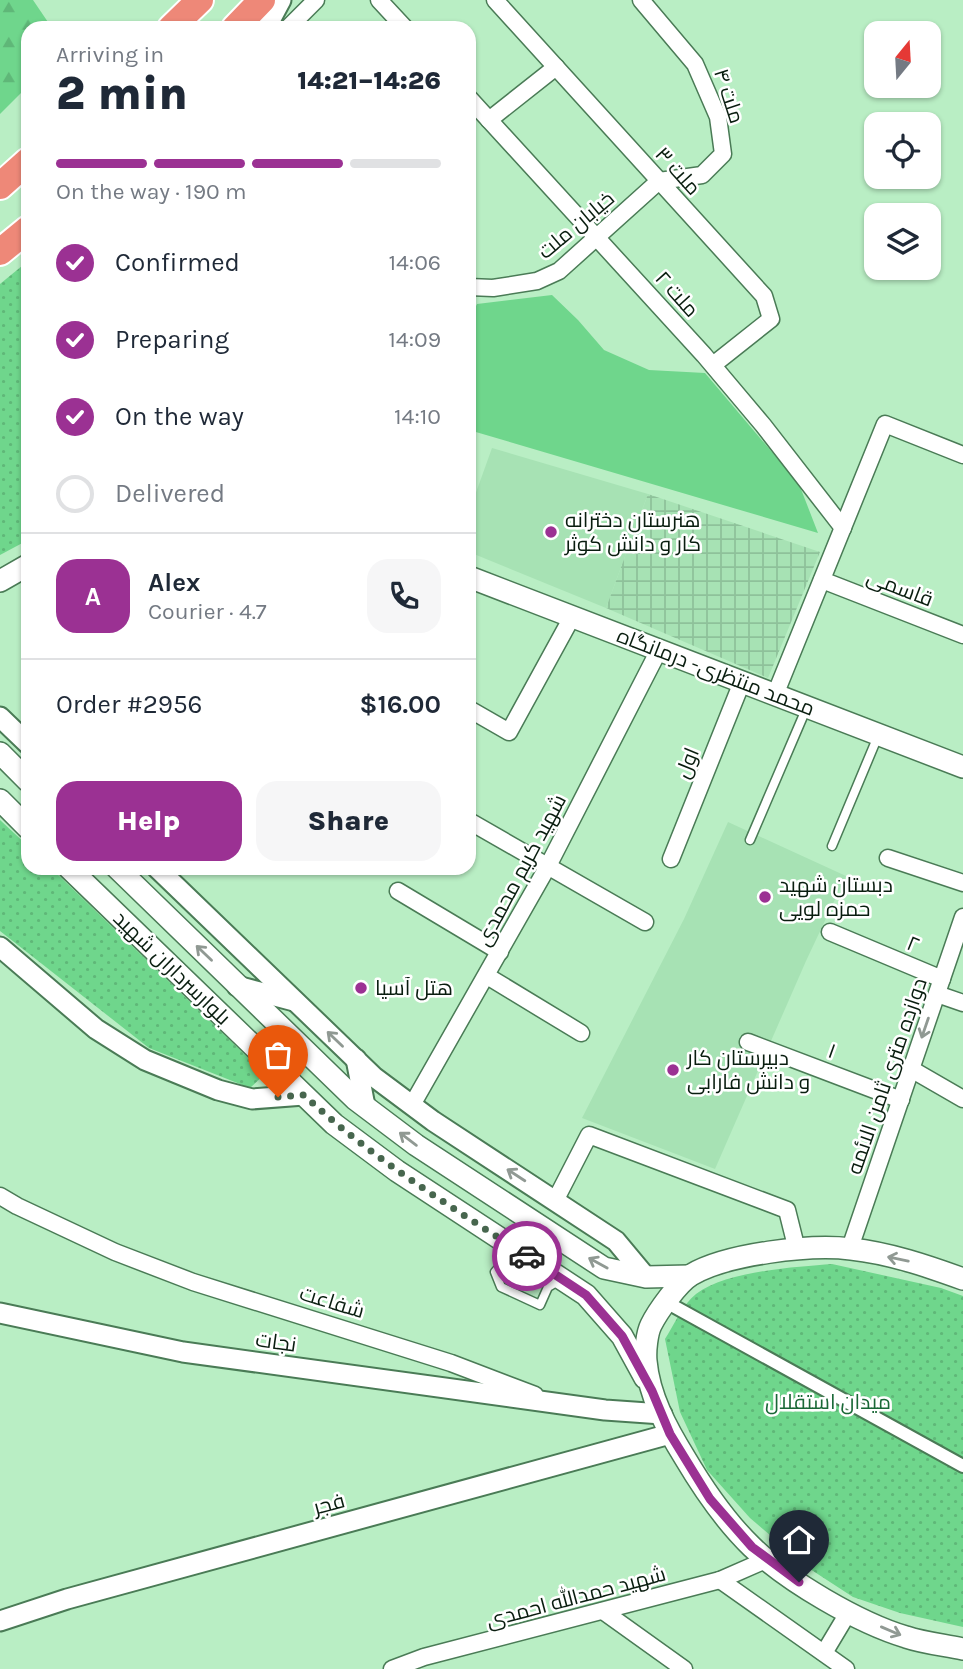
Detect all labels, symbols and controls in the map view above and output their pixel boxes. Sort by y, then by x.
north arrow [864,21,942,98]
map controls [864,21,941,280]
text: Arriving in [56,41,164,68]
text: 14:21–14:26 [297,65,441,96]
street label: ملت ۴ [709,66,749,126]
text: 2 min [56,67,188,121]
button: locate [864,112,941,189]
street label: ملت ۳ [650,142,706,200]
text: On the way · 190 m [56,178,247,205]
street label: خیابان ملت [533,186,620,264]
button: layers [864,203,941,280]
icon: check [56,244,94,282]
text: Confirmed [115,247,240,278]
text: 14:06 [388,249,441,276]
street label: ملت ۲ [650,266,704,322]
icon: check [56,321,94,359]
text: Preparing [115,324,229,355]
text: 14:09 [388,326,441,353]
icon: check [56,398,94,436]
text: On the way [115,401,244,432]
text: 14:10 [394,403,441,430]
text: Delivered [115,478,225,509]
place label: هنرستان دخترانه کار و دانش کوثر [564,508,701,557]
marker: هنرستان دخترانه کار و دانش کوثر [543,524,559,540]
button: phone [367,559,441,633]
street label: قاسمی [863,564,937,613]
text: Alex [148,567,200,598]
text: A [85,581,101,612]
text: Courier · 4.7 [148,598,267,625]
street label: محمد منتظری- درمانگاه [613,623,818,722]
text: Order #2956 [56,689,202,720]
text: $16.00 [360,689,441,720]
street label: اول [670,744,705,782]
button: Help [56,781,242,861]
button: Share [256,781,441,861]
street label: شهید کریم محمدی [471,790,573,951]
place label: دبستان شهید حمزه لویی [779,873,893,922]
marker: دبستان شهید حمزه لویی [757,889,773,905]
street label: بلوارسرداران شهید [108,906,235,1031]
street label: ۲ [903,931,923,957]
one-way arrow [196,945,213,962]
street label: دوازده متری ثامن الائمه [842,975,933,1178]
place label: هتل آسیا [375,976,453,1001]
marker: هتل آسیا [353,980,369,996]
one-way arrow [918,1017,930,1039]
pin [248,1025,308,1097]
one-way arrow [327,1031,344,1048]
icon: bag [259,1036,297,1074]
street label: ۱ [825,1039,839,1063]
place label: دبیرستان کار و دانش فارابی [686,1046,810,1095]
marker: دبیرستان کار و دانش فارابی [665,1062,681,1078]
one-way arrow [399,1131,418,1146]
one-way arrow [507,1168,527,1182]
courier [492,1221,562,1291]
icon: car [508,1237,546,1275]
one-way arrow [887,1251,910,1265]
one-way arrow [589,1256,609,1270]
street label: شفاعت [297,1281,367,1323]
street label: نجات [254,1327,298,1357]
park label: میدان استقلال [765,1390,891,1415]
street label: فجر [310,1488,347,1520]
pin [769,1510,829,1582]
icon: home [780,1521,818,1559]
street label: شهید حمدالله احمدی [483,1560,669,1633]
one-way arrow [879,1625,901,1638]

